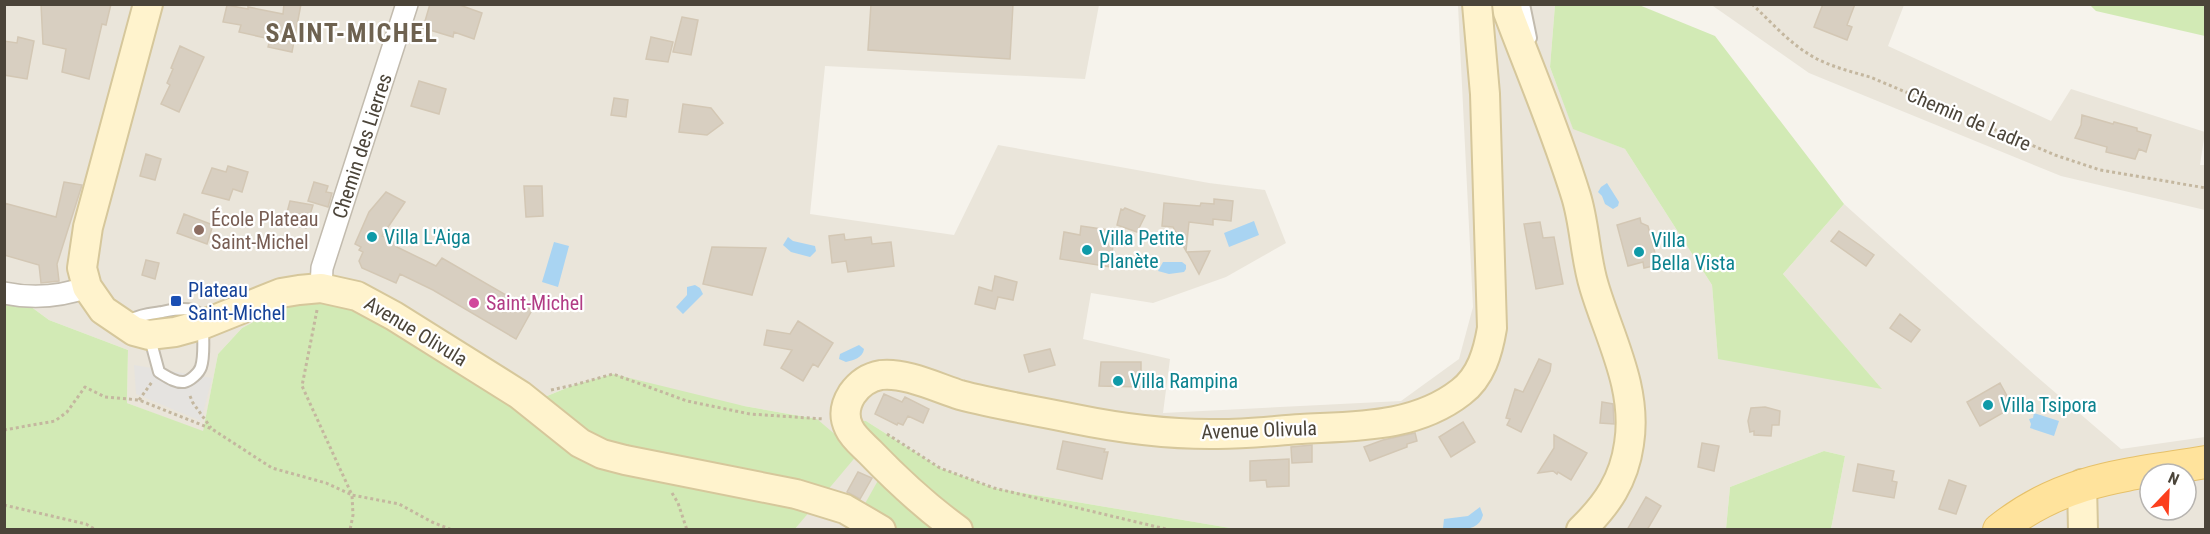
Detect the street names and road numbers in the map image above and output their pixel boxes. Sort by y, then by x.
street label: Chemin des Lierres [327,70,397,222]
street label: Chemin de Ladre [1903,82,2035,156]
street label: Avenue Olivula [360,291,472,371]
street label: Avenue Olivula [1201,416,1317,444]

